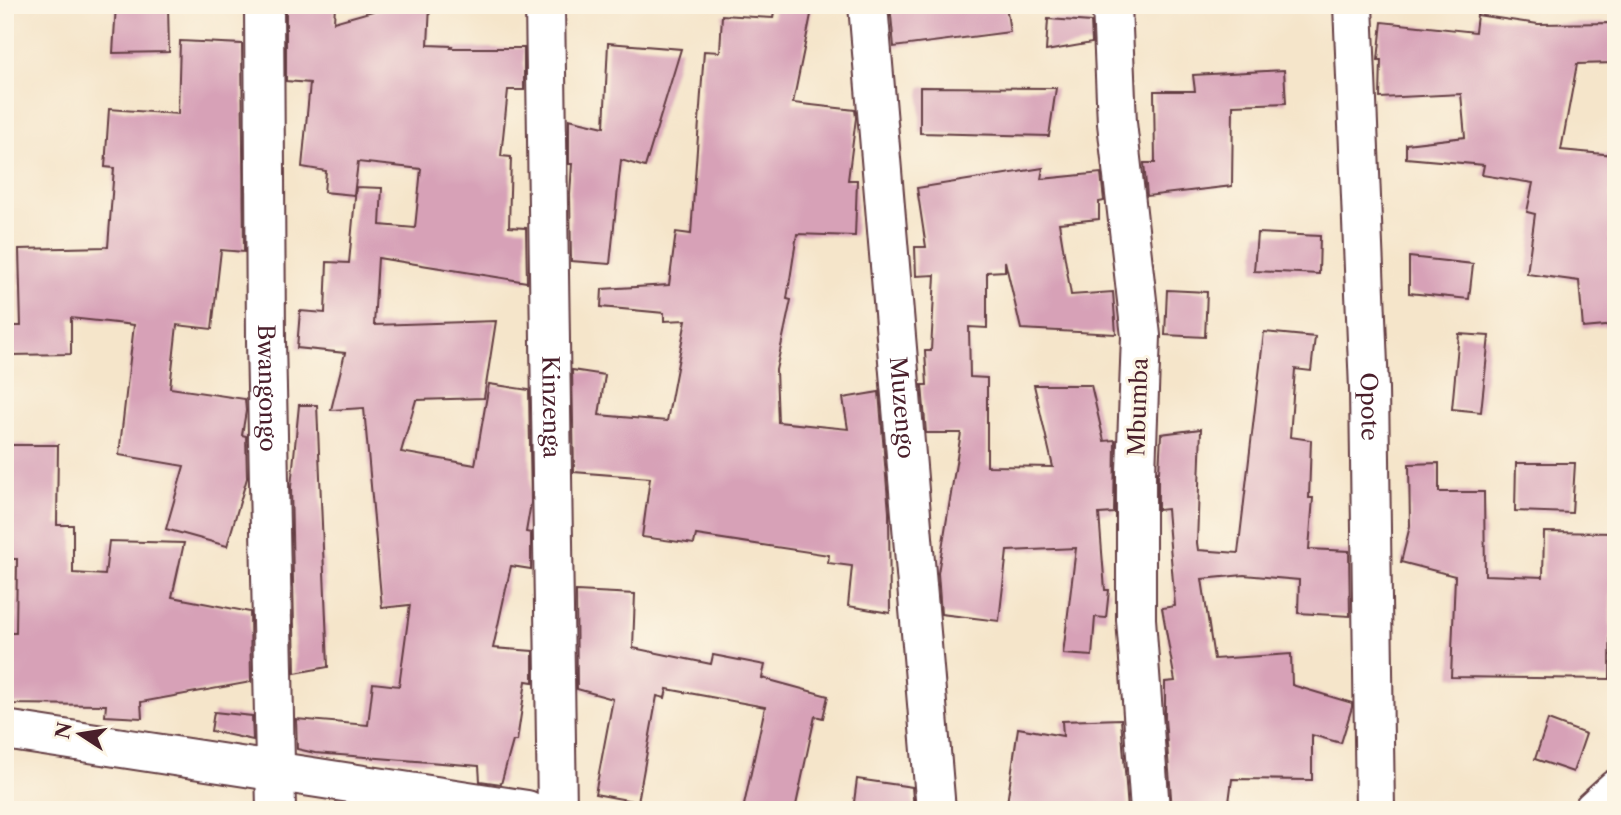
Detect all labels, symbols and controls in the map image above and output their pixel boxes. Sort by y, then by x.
street label: Bwangongo [252,324,282,452]
street label: Kinzenga [536,355,566,459]
street label: Muzengo [884,355,920,460]
street label: Mbumba [1122,356,1154,457]
street label: Opote [1354,372,1384,441]
north arrow [46,700,116,770]
text: N [51,720,77,741]

